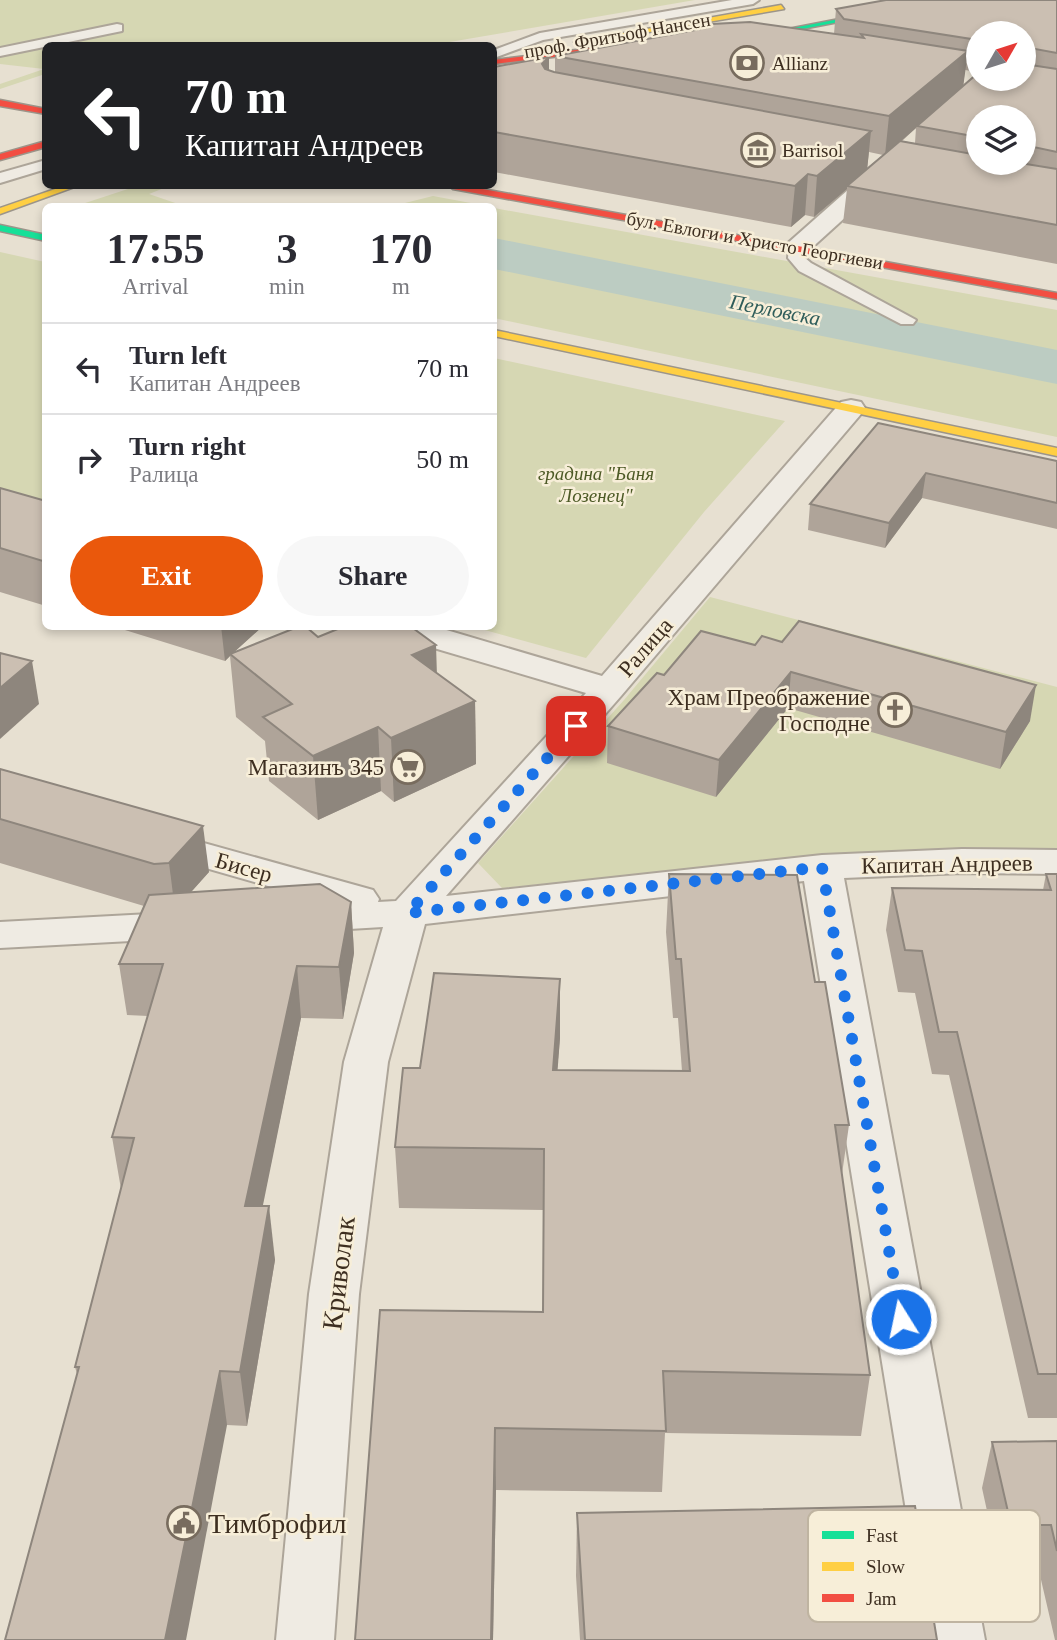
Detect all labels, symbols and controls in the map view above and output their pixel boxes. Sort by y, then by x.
street label: проф. Фритьоф Нансен [522,9,712,62]
north arrow [966,21,1036,91]
map controls [966,21,1036,175]
bank icon: Allianz [728,44,766,82]
place label: Allianz [772,53,828,74]
text: 70 m [185,69,287,124]
icon: left [70,70,161,161]
button: layers [966,105,1036,175]
text: Капитан Андреев [185,127,424,163]
museum icon: Barrisol [739,131,777,169]
place label: Barrisol [782,140,843,161]
street label: бул. Евлоги и Христо Георгиеви [625,208,885,273]
text: 17:55 [107,226,205,272]
text: 3 [276,226,297,272]
text: 170 [369,226,432,272]
text: Arrival [122,274,189,299]
text: min [269,274,305,299]
text: m [392,274,410,299]
water label: Перловска [727,289,822,331]
text: Turn left [129,341,227,370]
icon: left [70,350,108,388]
text: 70 m [416,354,469,383]
text: Капитан Андреев [129,371,301,396]
text: Turn right [129,432,246,461]
icon: right [70,441,108,479]
text: 50 m [416,445,469,474]
text: Ралица [129,462,199,487]
park label: градина "Баня Лозенец" [538,463,654,506]
button: Exit [70,536,263,616]
button: Share [277,536,469,616]
street label: Ралица [613,613,678,682]
place label: Храм Преображение Господне [668,685,870,736]
church icon: Храм Преображение Господне [876,691,914,729]
pin [546,696,606,756]
icon: arrive [557,707,595,745]
supermarket icon: Магазинъ 345 [389,748,427,786]
place label: Магазинъ 345 [248,755,384,780]
street label: Бисер [213,848,275,887]
street label: Капитан Андреев [861,851,1033,878]
street label: Криволак [316,1214,361,1332]
position arrow [864,1282,938,1356]
public building icon: Тимброфил [165,1504,203,1542]
place label: Тимброфил [208,1508,346,1539]
legend [808,1510,1040,1622]
text: Fast [866,1525,898,1546]
text: Slow [866,1556,905,1577]
text: Jam [866,1588,897,1609]

